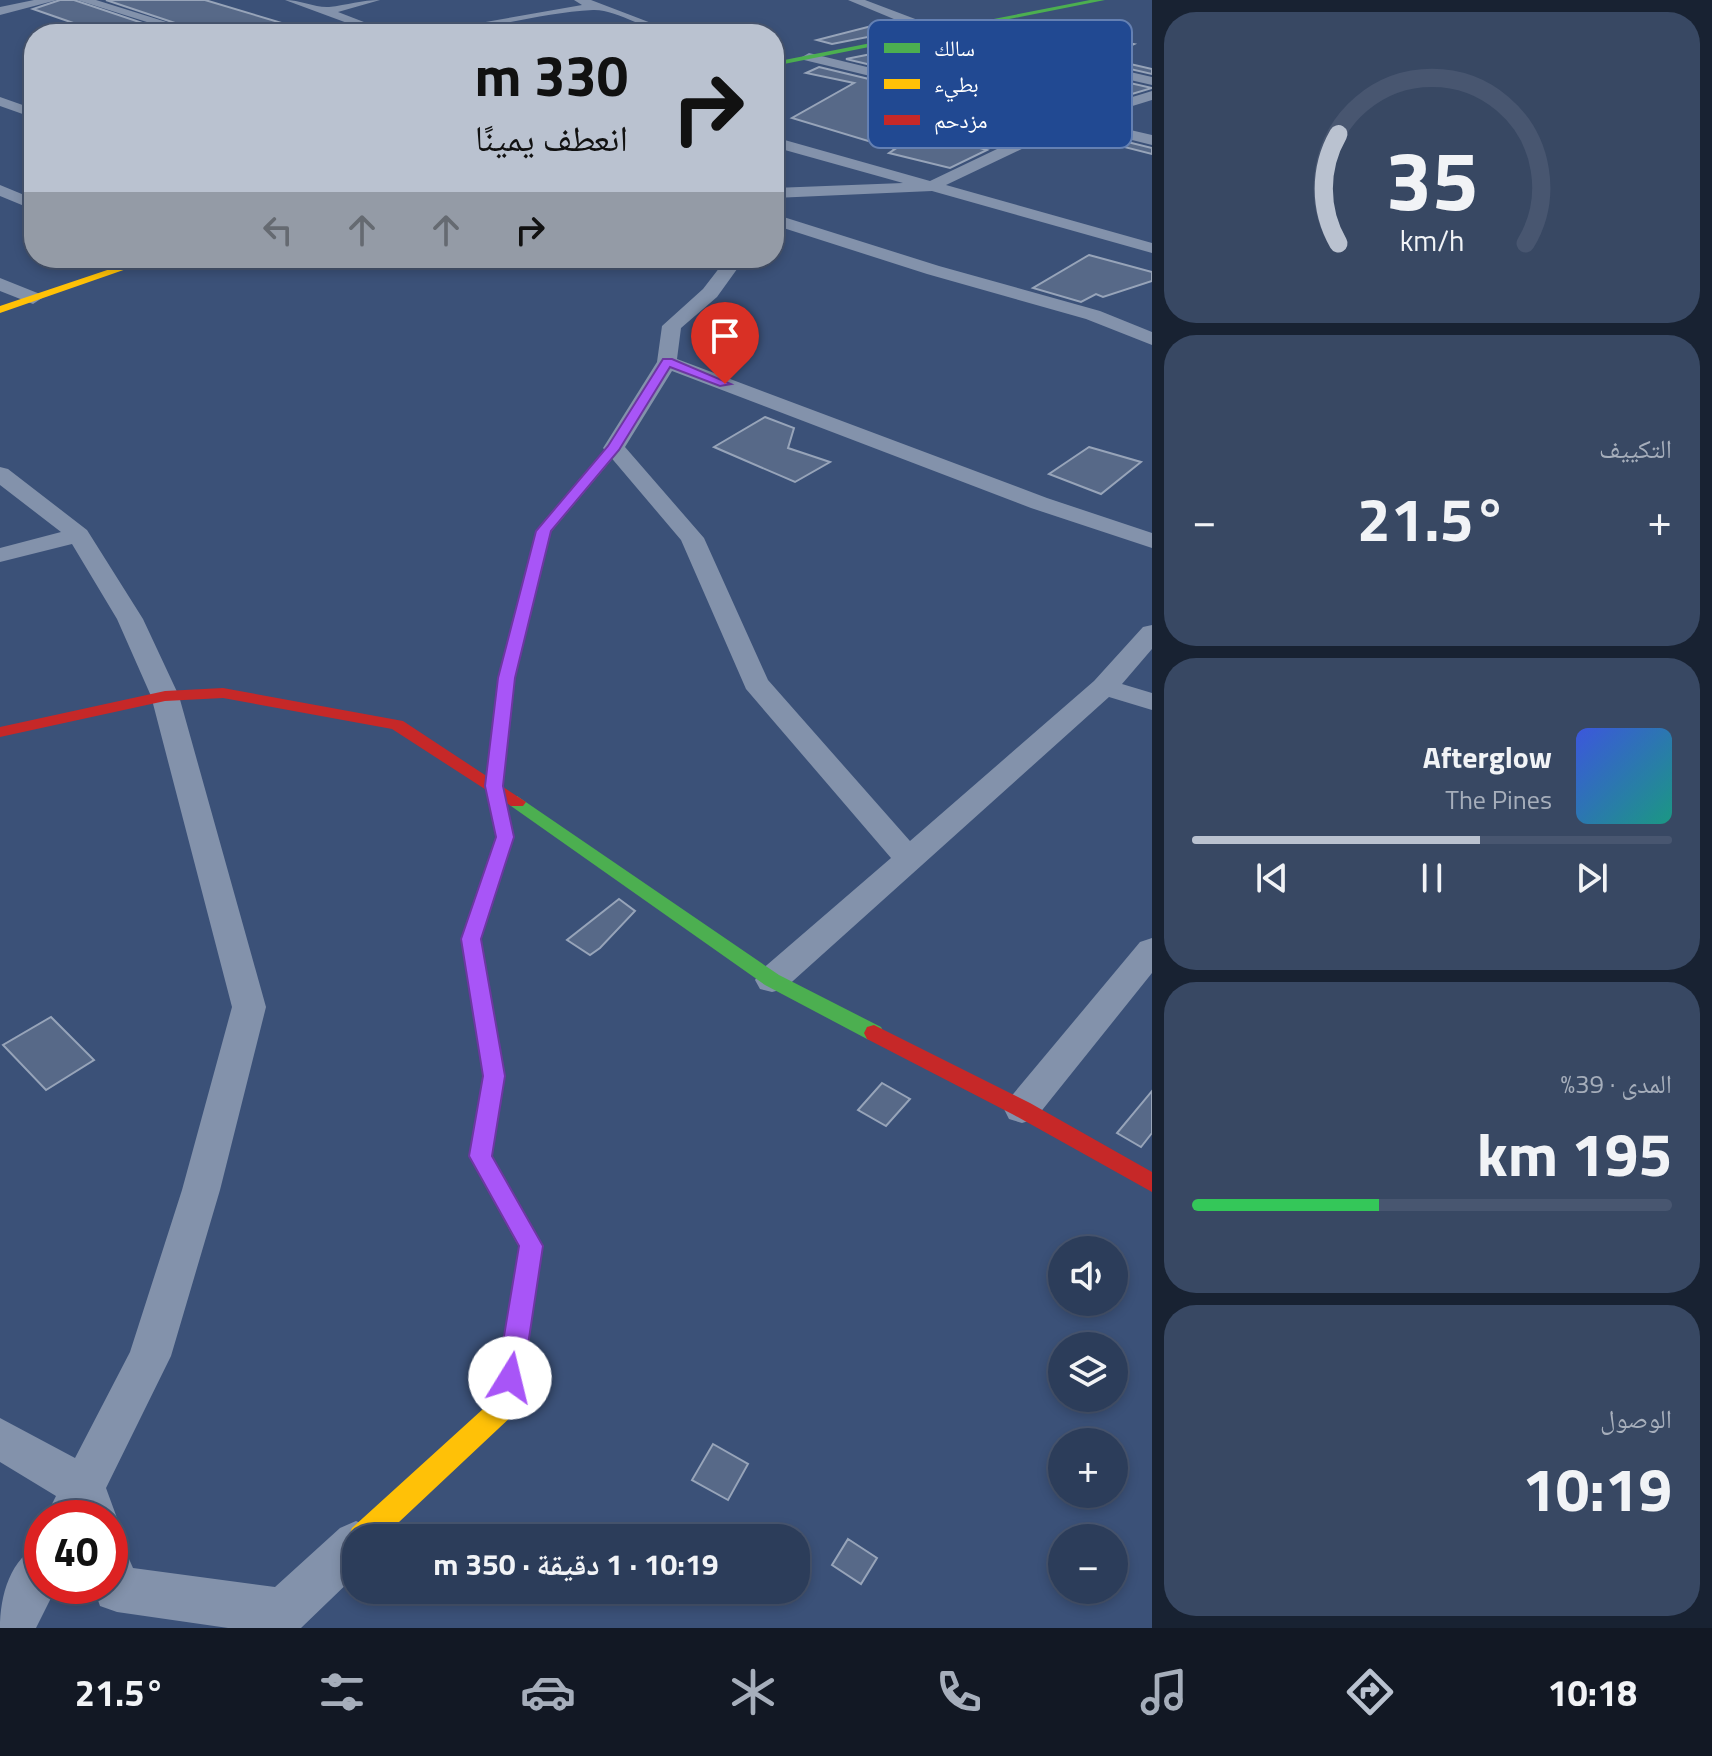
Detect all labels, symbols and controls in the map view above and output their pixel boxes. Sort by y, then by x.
legend [868,20,1132,148]
text: سالك [934,31,975,65]
text: 330 m [475,33,628,118]
icon: right [656,56,760,160]
text: بطيء [934,67,979,102]
text: مزدحم [934,103,988,137]
text: انعطف يمينًا [475,110,628,165]
text: 35 [1385,115,1479,241]
icon: left [256,208,300,252]
icon: ahead [340,208,384,252]
icon: ahead [424,208,468,252]
icon: right [508,208,552,252]
text: km/h [1400,219,1464,262]
pin [691,302,759,384]
icon: arrive [703,314,747,358]
text: التكييف [1599,429,1672,468]
text: 21.5° [1357,473,1507,564]
text: − [1192,486,1217,553]
text: + [1647,486,1672,553]
text: Afterglow [1423,734,1552,780]
text: The Pines [1445,780,1552,819]
icon: previous [1250,856,1294,900]
icon: pause [1410,856,1454,900]
icon: next [1570,856,1614,900]
text: المدى · 39% [1560,1064,1672,1103]
text: 195 km [1477,1108,1672,1199]
map controls [1048,1236,1128,1604]
button: sound [1048,1236,1128,1316]
button: layers [1048,1332,1128,1412]
position arrow [468,1336,552,1420]
text: الوصول [1600,1399,1672,1438]
button: + [1048,1428,1128,1508]
text: 10:19 [1522,1443,1672,1534]
speed limit sign: 40 [24,1500,128,1604]
button: − [1048,1524,1128,1604]
text: 10:19 · 1 دقيقة · 350 m [433,1541,719,1587]
icon: filters [314,1664,370,1720]
icon: car [520,1664,576,1720]
icon: climate [725,1664,781,1720]
icon: phone [931,1664,987,1720]
icon: music [1136,1664,1192,1720]
icon: directions [1342,1664,1398,1720]
text: 21.5° [75,1665,165,1720]
text: 10:18 [1547,1665,1637,1720]

